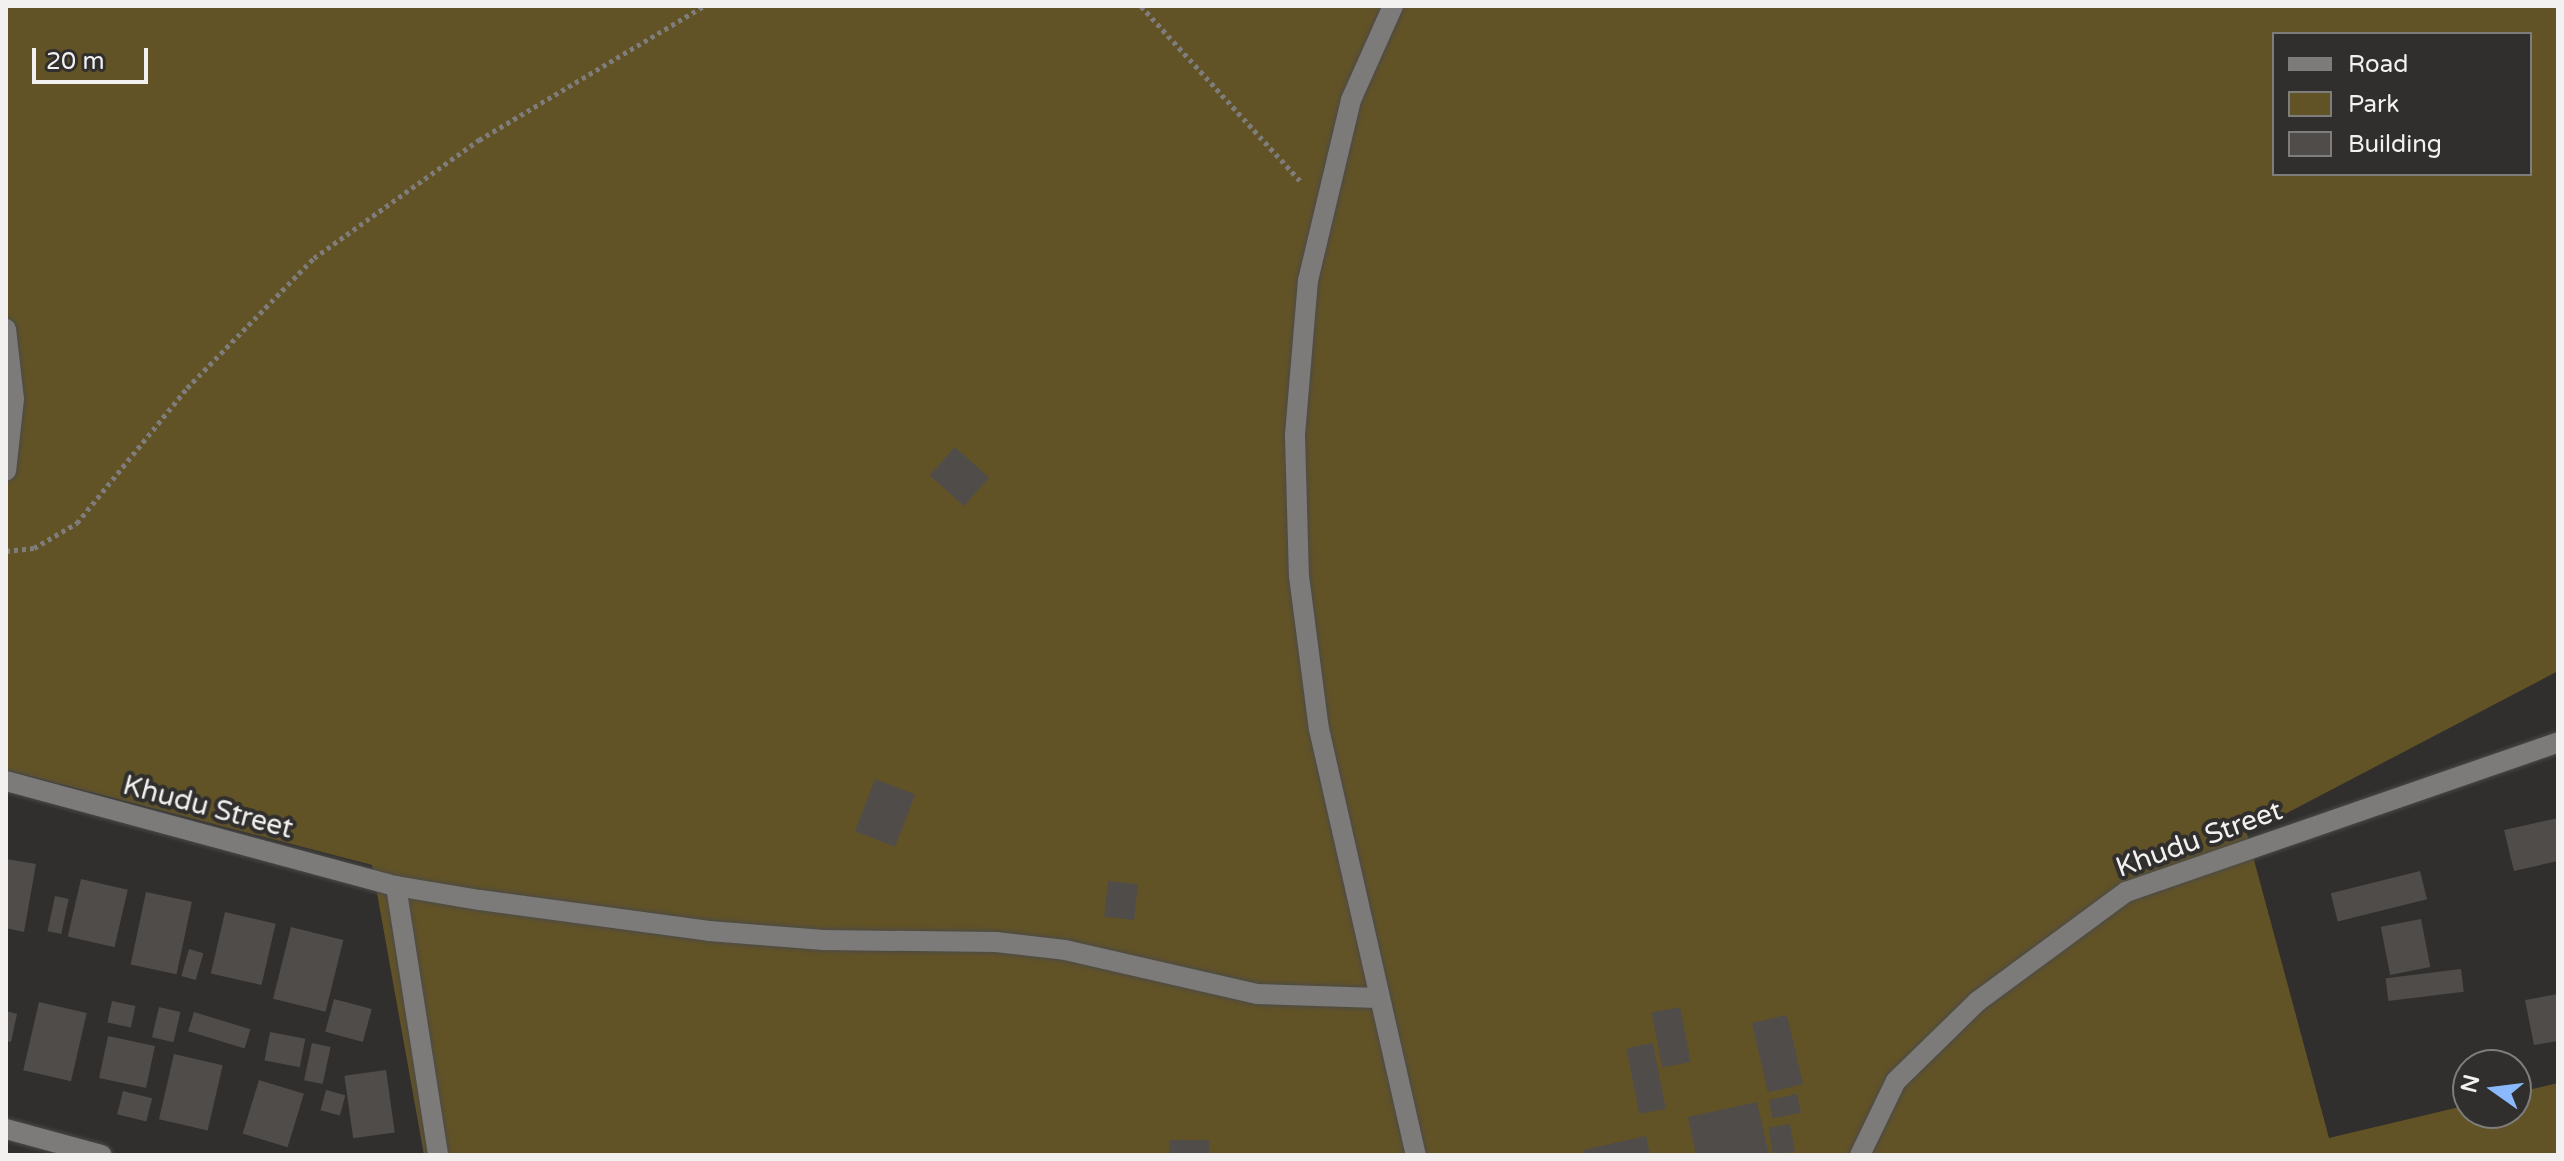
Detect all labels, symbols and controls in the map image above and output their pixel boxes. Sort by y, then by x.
scale bar [36,32,152,82]
legend [2272,32,2532,176]
text: 20 m [46,47,104,76]
text: Road [2348,50,2408,79]
text: Park [2348,90,2399,119]
text: Building [2348,130,2442,159]
street label: Khudu Street [119,768,297,846]
street label: Khudu Street [2111,793,2287,885]
north arrow [2452,1049,2532,1129]
text: N [2456,1072,2485,1095]

